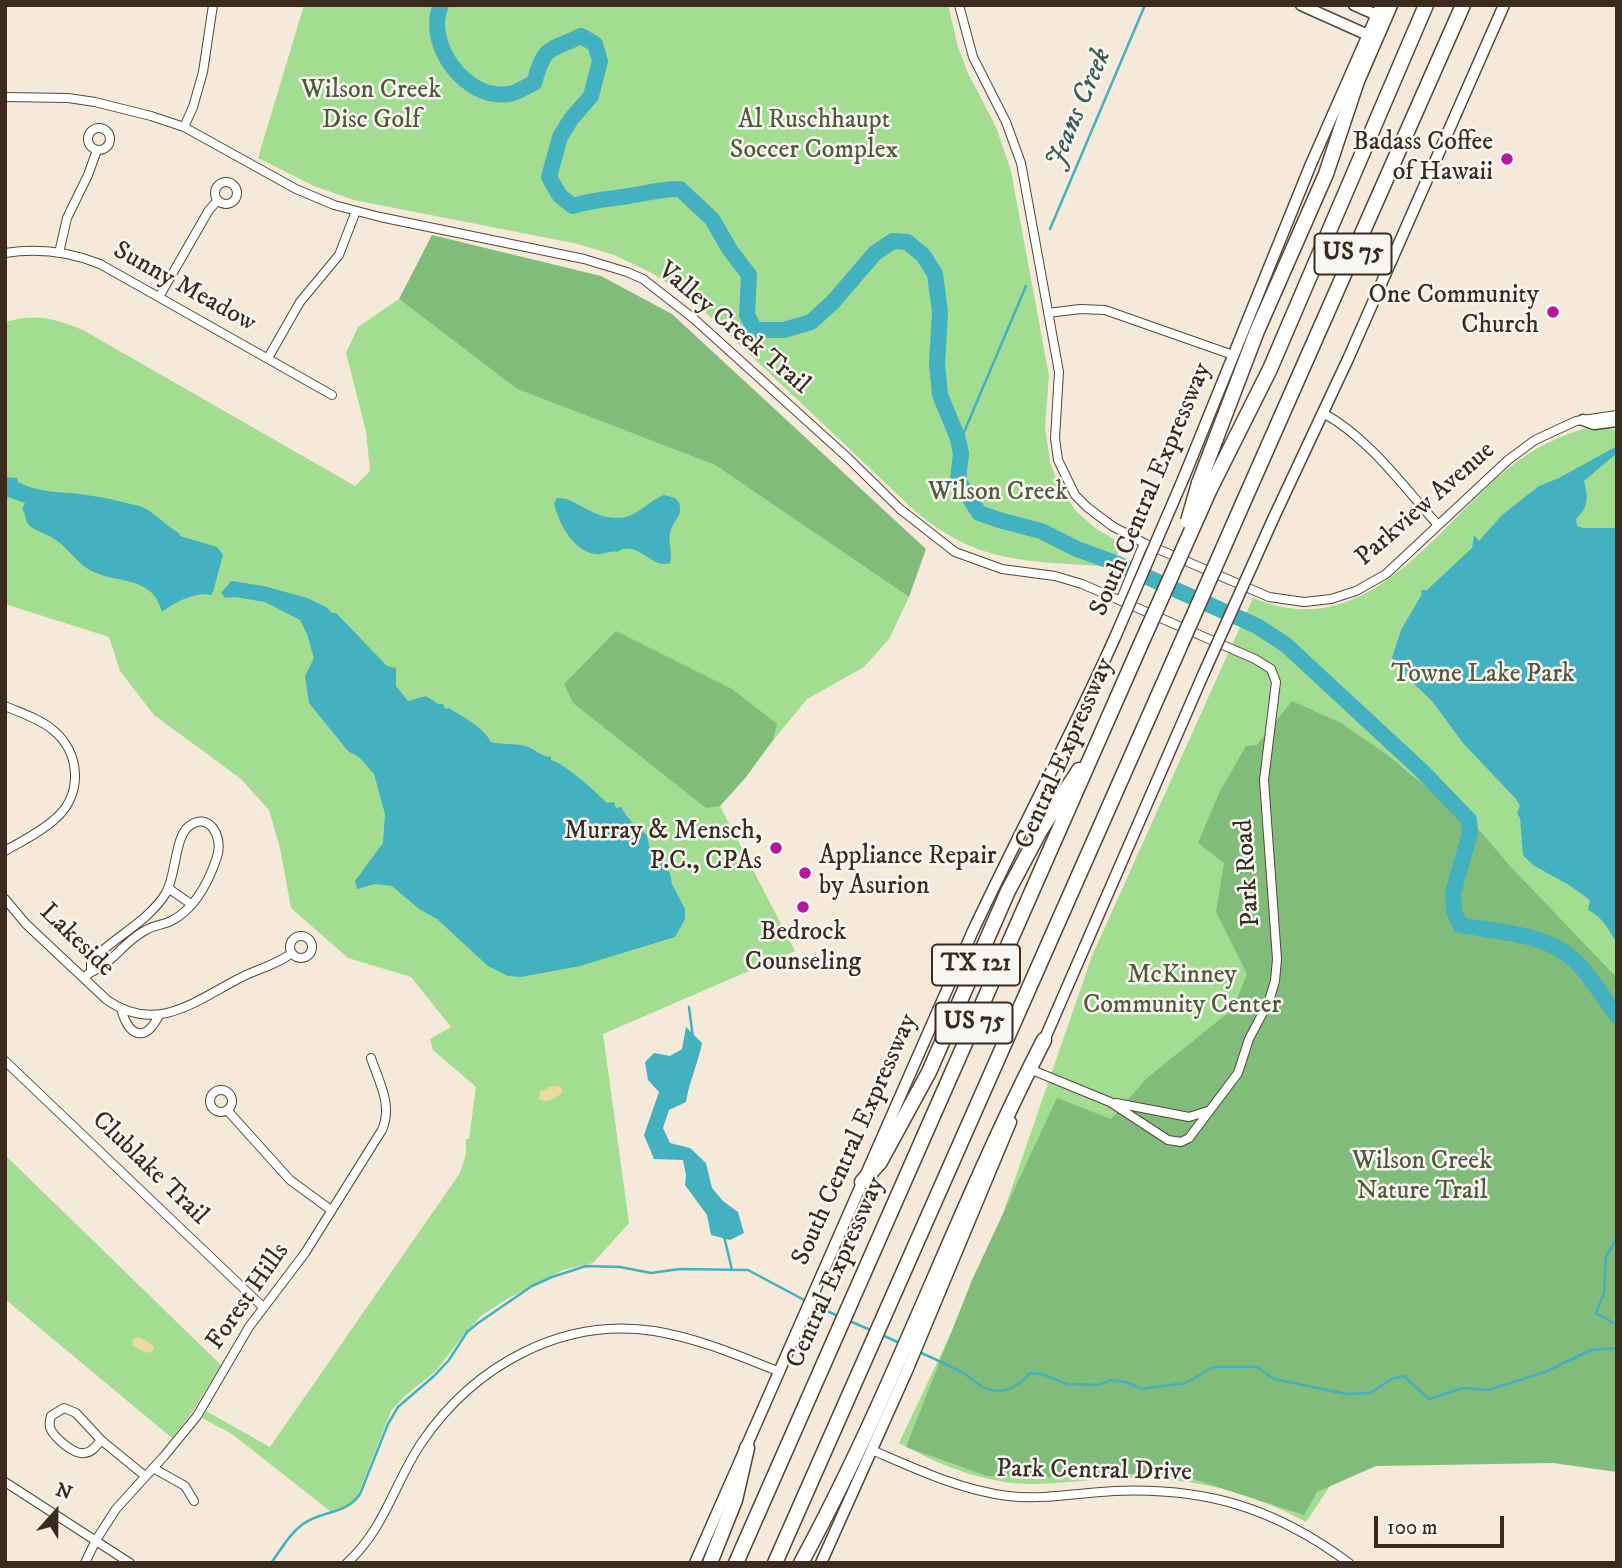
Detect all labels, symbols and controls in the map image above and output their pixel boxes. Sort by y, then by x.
water label: Jeans Creek [1040,44,1120,174]
park label: Wilson Creek Disc Golf [301,76,441,138]
park label: Al Ruschhaupt Soccer Complex [730,106,898,168]
place label: Badass Coffee of Hawaii [1353,128,1493,190]
marker: Badass Coffee of Hawaii [1499,151,1515,167]
road number: US 75 [1314,233,1392,274]
street label: Sunny Meadow [107,236,261,340]
street label: Valley Creek Trail [651,256,815,402]
place label: One Community Church [1368,281,1539,342]
marker: One Community Church [1545,304,1561,320]
street label: South Central Expressway [1084,359,1220,621]
street label: Parkview Avenue [1350,436,1502,574]
park label: Wilson Creek [928,478,1068,510]
street label: Central Expressway [1010,654,1122,854]
park label: Towne Lake Park [1391,660,1575,692]
place label: Murray & Mensch, P.C., CPAs [564,817,762,878]
street label: Park Road [1230,818,1268,928]
marker: Murray & Mensch, P.C., CPAs [768,840,784,856]
place label: Appliance Repair by Asurion [819,842,997,903]
marker: Appliance Repair by Asurion [797,865,813,881]
street label: Lakeside [32,898,120,984]
marker: Bedrock Counseling [795,899,811,915]
place label: Bedrock Counseling [745,918,861,979]
road number: TX 121 [932,945,1020,986]
park label: McKinney Community Center [1083,961,1281,1023]
road number: US 75 [936,1002,1012,1044]
street label: South Central Expressway [786,1009,926,1271]
street label: Clublake Trail [84,1106,214,1232]
park label: Wilson Creek Nature Trail [1352,1147,1492,1208]
street label: Central Expressway [781,1173,893,1373]
street label: Forest Hills [201,1237,297,1357]
street label: Park Central Drive [996,1455,1192,1489]
north arrow [21,1477,91,1547]
text: N [52,1478,75,1505]
scale bar [1377,1502,1506,1546]
text: 100 m [1387,1515,1438,1541]

